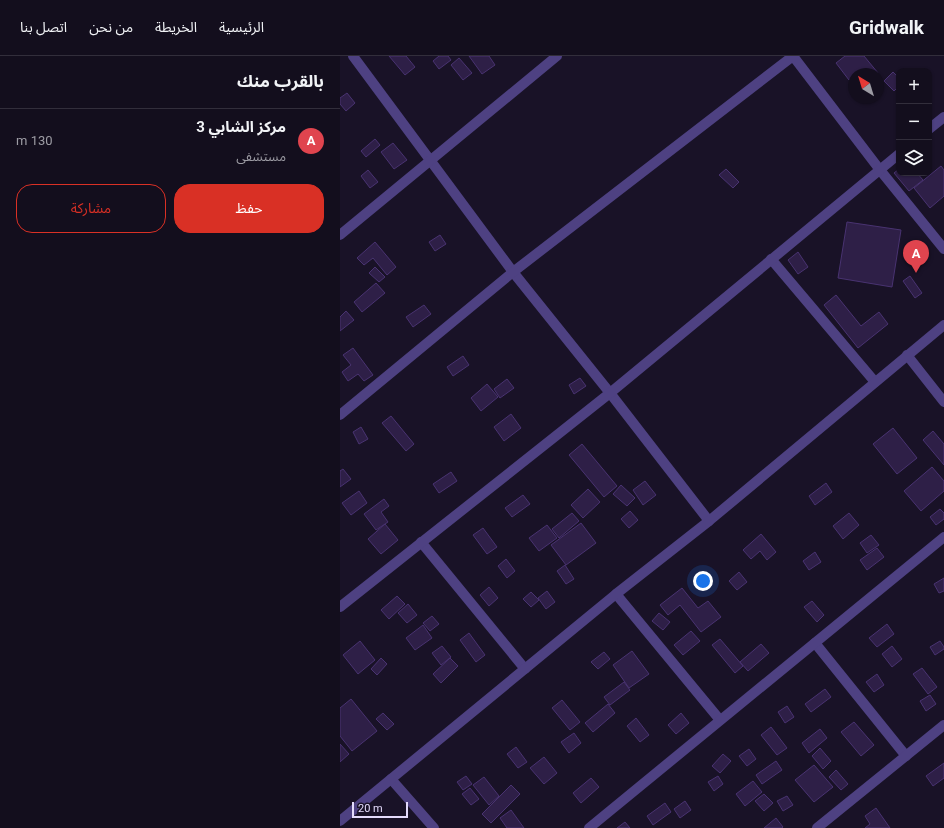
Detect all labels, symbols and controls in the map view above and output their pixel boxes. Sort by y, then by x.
text: Gridwalk [849,16,924,39]
text: اتصل بنا [20,19,67,35]
text: من نحن [89,19,133,35]
text: الخريطة [155,19,197,35]
text: الرئيسية [219,19,264,35]
north arrow [848,68,884,104]
map controls [896,68,932,176]
button: + [896,68,932,104]
text: بالقرب منك [237,71,324,91]
button: − [896,104,932,140]
text: مركز الشابي 3 [196,118,286,136]
text: 130 m [16,133,53,148]
text: A [307,133,315,148]
button: layers [896,140,932,176]
text: مستشفى [236,149,286,164]
button: مشاركة [16,184,166,233]
button: حفظ [174,184,324,233]
pin: A [903,240,929,273]
your location [693,571,713,591]
scale bar [352,800,408,819]
text: 20 m [358,802,383,815]

